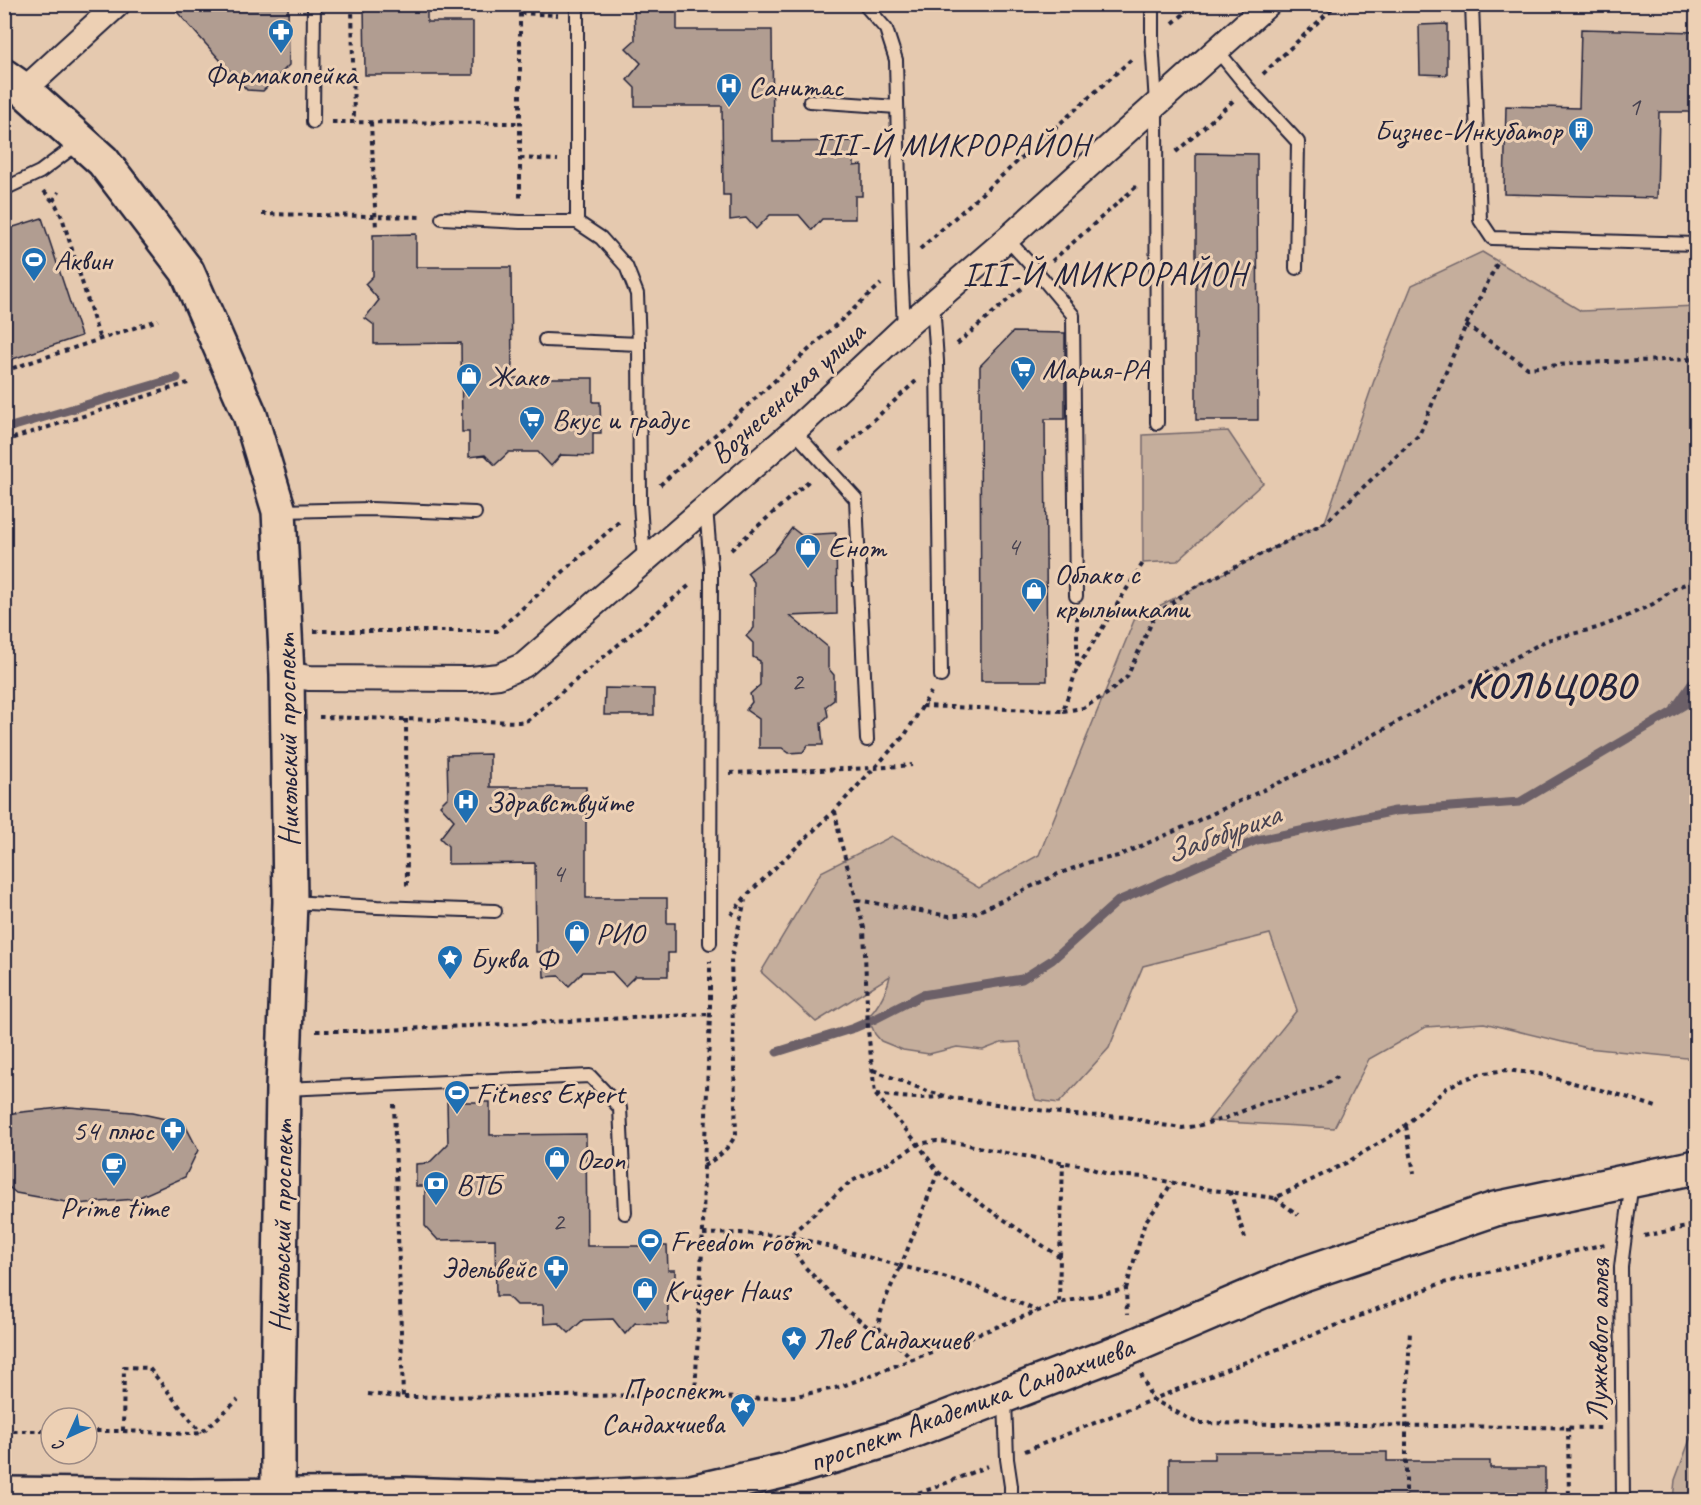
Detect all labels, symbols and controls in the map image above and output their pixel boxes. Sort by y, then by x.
pharmacy icon: Фармакопейка [266,17,296,55]
place label: Фармакопейка [205,55,359,93]
place label: Санитас [748,67,844,105]
hospital icon: Санитас [714,71,744,109]
house number: 1 [1628,89,1642,123]
place label: Бизнес-Инкубатор [1374,111,1564,149]
building icon: Бизнес-Инкубатор [1566,115,1596,153]
district label: III-Й МИКРОРАЙОН [814,124,1094,165]
place label: Аквин [54,241,115,279]
sports icon: Аквин [19,245,49,283]
district label: III-Й МИКРОРАЙОН [963,253,1251,295]
street label: Вознесенская улица [701,312,874,473]
place label: Мария-РА [1042,350,1151,388]
supermarket icon: Мария-РА [1008,354,1038,392]
place label: Жако [488,357,551,395]
shop icon: Жако [454,361,484,399]
place label: Вкус и градус [552,400,690,438]
supermarket icon: Вкус и градус [517,404,547,442]
place label: Енот [828,528,887,566]
house number: 4 [1007,529,1022,563]
shop icon: Енот [793,532,823,570]
place label: Облако с крылышками [1054,555,1191,627]
shop icon: Облако с крылышками [1019,576,1049,614]
street label: Никольский проспект [266,632,308,847]
district label: КОЛЬЦОВО [1468,662,1639,708]
house number: 2 [791,664,805,698]
place label: Здравствуйте [486,783,635,821]
hospital icon: Здравствуйте [451,787,481,825]
water label: Забобуриха [1159,793,1288,873]
house number: 4 [552,856,567,890]
place label: РИО [596,914,647,952]
shop icon: РИО [562,918,592,956]
place label: Буква Ф [470,939,560,977]
place icon: Буква Ф [435,943,465,981]
place label: Fitness Expert [476,1074,627,1112]
sports icon: Fitness Expert [442,1078,472,1116]
place label: 54 плюс [72,1111,155,1149]
pharmacy icon: 54 плюс [158,1115,188,1153]
street label: Никольский проспект [260,1118,302,1333]
place label: Ozon [576,1140,626,1178]
shop icon: Ozon [542,1144,572,1182]
cafe icon: Prime time [99,1150,129,1188]
place label: ВТБ [456,1165,505,1203]
bank icon: ВТБ [421,1169,451,1207]
place label: Prime time [60,1188,170,1226]
house number: 2 [552,1204,566,1238]
place label: Freedom room [670,1222,812,1260]
sports icon: Freedom room [635,1226,665,1264]
place label: Эдельвейс [441,1249,537,1287]
pharmacy icon: Эдельвейс [541,1253,571,1291]
street label: Лужкового аллея [1578,1257,1618,1422]
place label: Kruger Haus [664,1271,793,1309]
shop icon: Kruger Haus [630,1275,660,1313]
place label: Лев Сандахчиев [814,1320,975,1358]
place icon: Лев Сандахчиев [779,1324,809,1362]
street label: проспект Академика Сандахчиева [804,1327,1140,1480]
place label: Проспект Сандахчиева [601,1370,726,1442]
place icon: Проспект Сандахчиева [728,1391,758,1429]
north arrow [39,1406,99,1466]
text: С [48,1435,69,1456]

